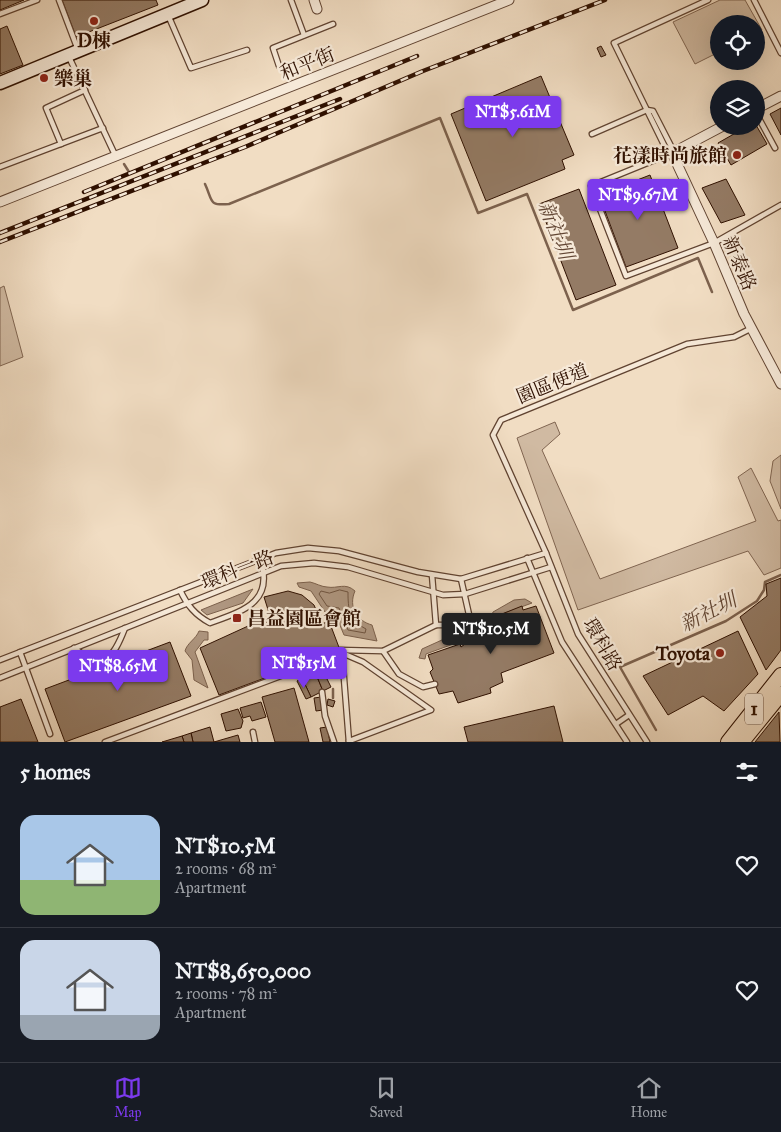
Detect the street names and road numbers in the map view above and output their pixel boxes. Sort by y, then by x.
street label: 和平街 [276,42,338,85]
street label: 新泰路 [718,232,761,294]
street label: 園區便道 [513,359,592,408]
street label: 環科一路 [198,545,277,594]
street label: 環科路 [578,614,627,675]
road number: 1 [745,694,763,724]

